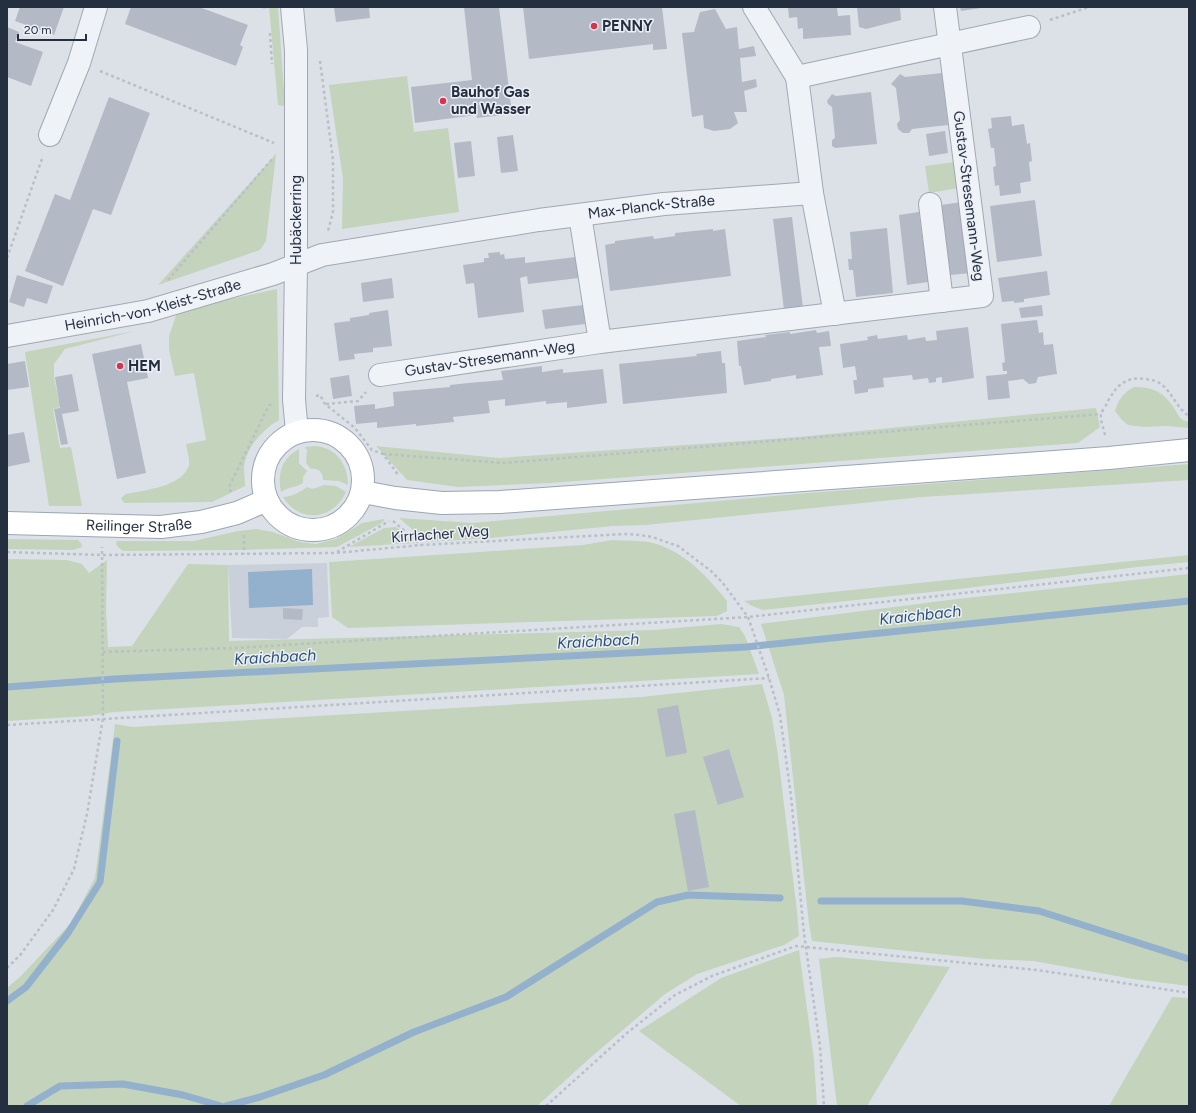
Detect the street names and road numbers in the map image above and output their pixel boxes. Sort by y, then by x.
street label: Gustav-Stresemann-Weg [950,110,988,282]
street label: Hubäckerring [287,175,305,265]
street label: Max-Planck-Straße [587,191,715,223]
street label: Heinrich-von-Kleist-Straße [63,275,243,335]
street label: Gustav-Stresemann-Weg [404,337,576,380]
street label: Reilinger Straße [86,514,193,536]
street label: Kirrlacher Weg [391,522,489,546]

